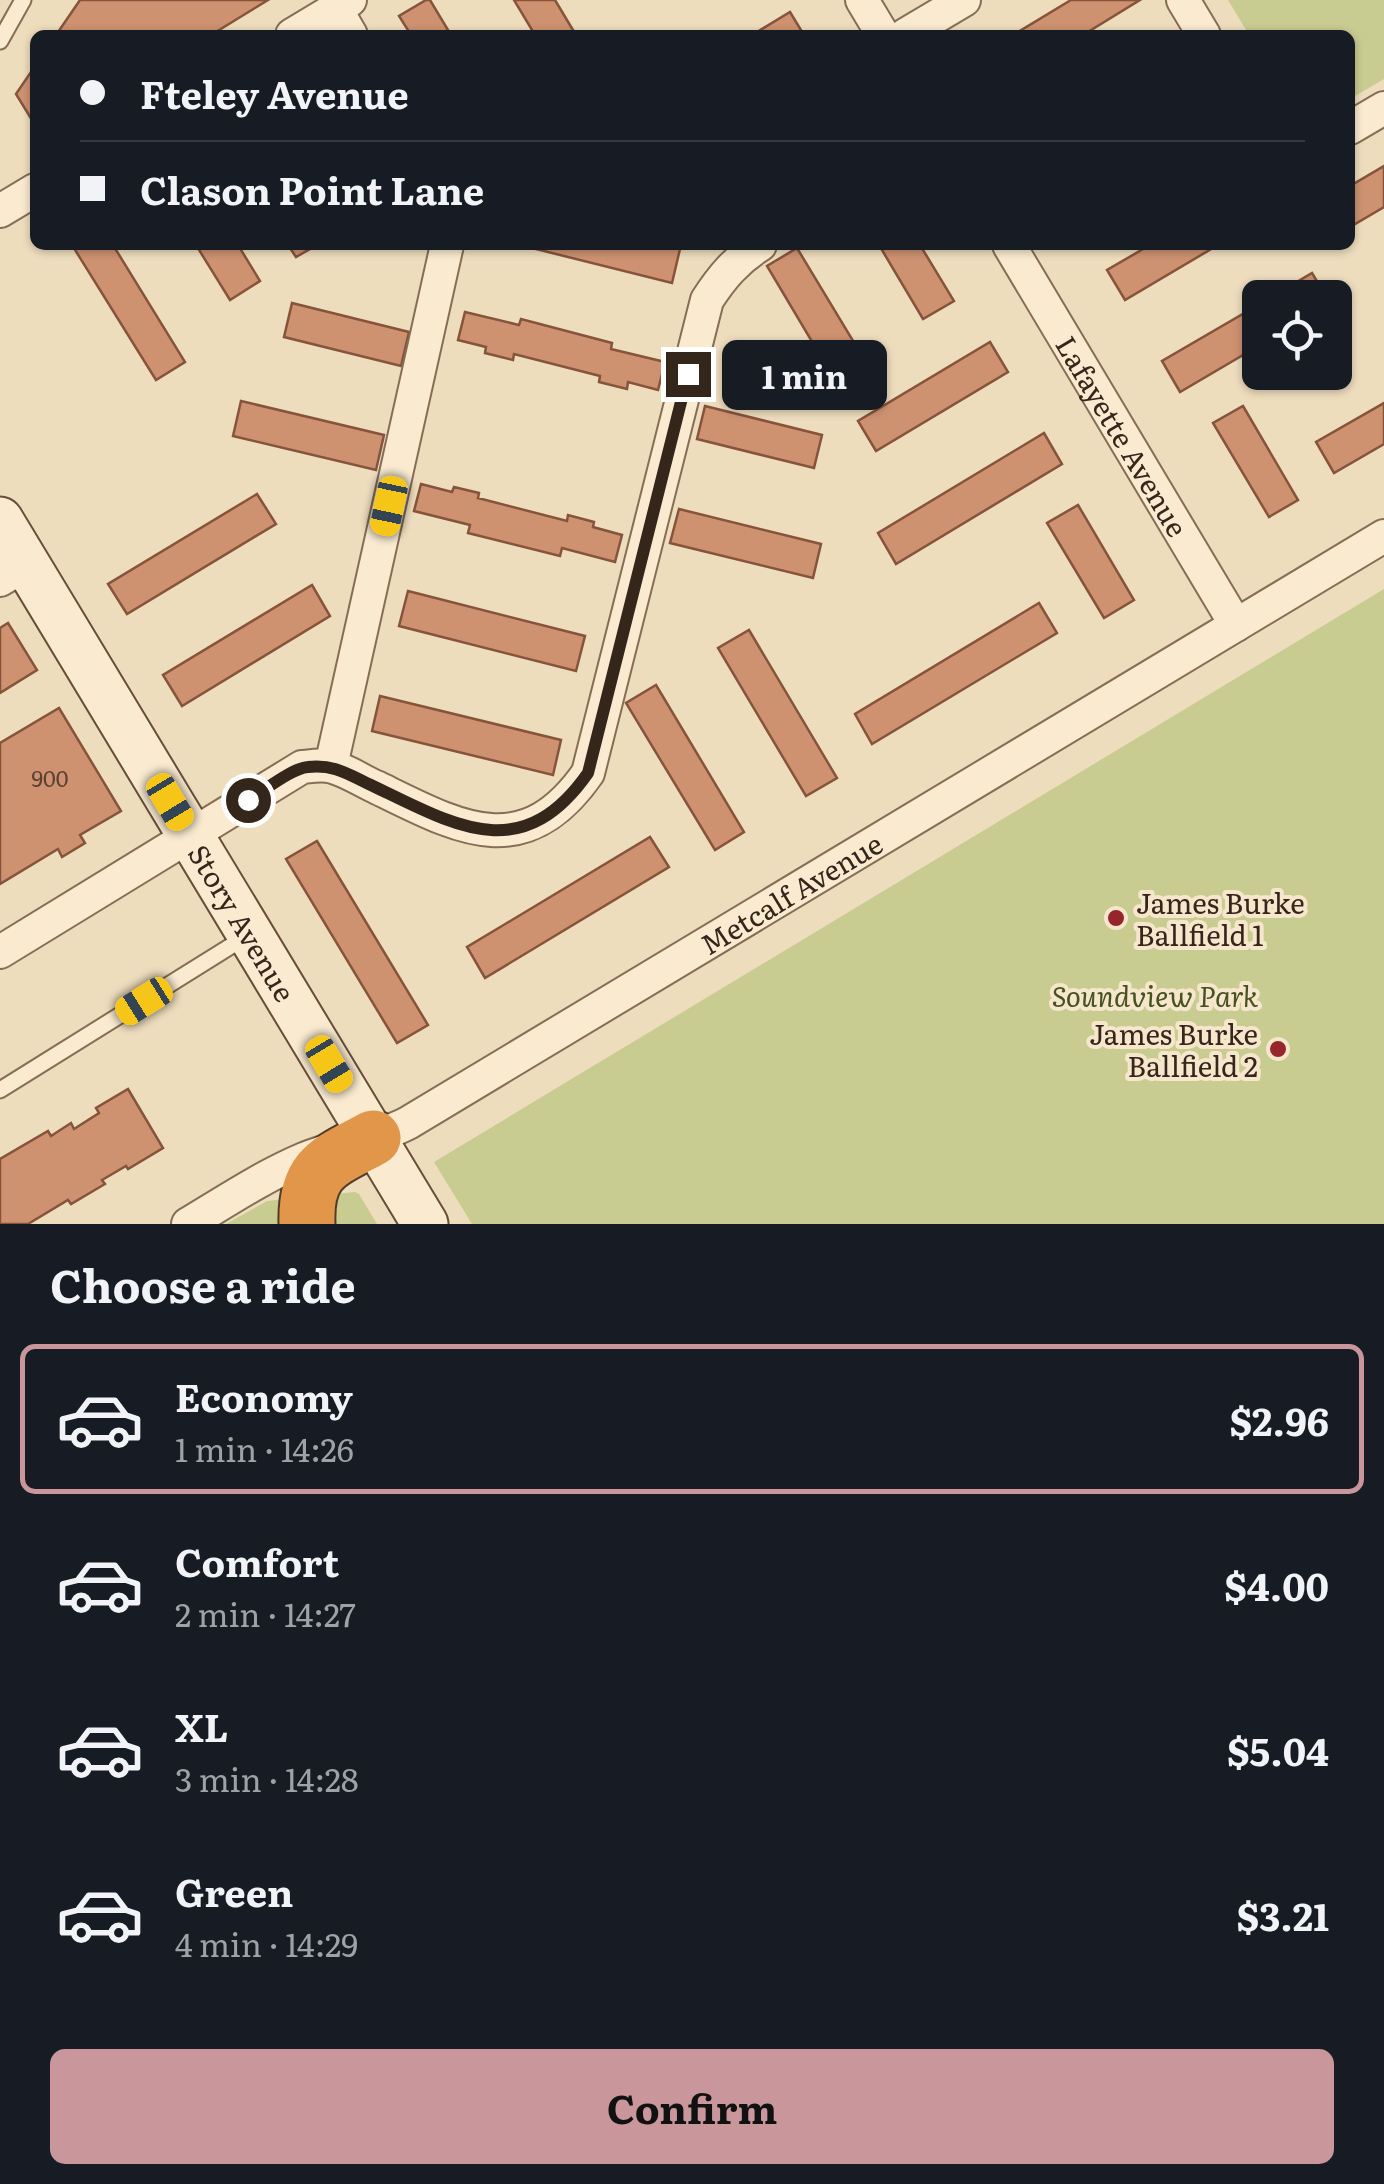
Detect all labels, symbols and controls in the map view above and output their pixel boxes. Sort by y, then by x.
text: Fteley Avenue [140,64,409,121]
text: Clason Point Lane [140,160,484,217]
map controls [1242,280,1352,390]
button: locate [1242,280,1352,390]
street label: Lafayette Avenue [1046,327,1199,544]
callout: 1 min [723,339,888,409]
text: 1 min [762,351,847,399]
route end [666,352,711,397]
car [368,474,410,538]
house number: 900 [32,761,68,794]
car [142,769,198,835]
route start [226,778,271,823]
street label: Metcalf Avenue [692,822,890,964]
street label: Story Avenue [179,836,307,1009]
place label: James Burke Ballfield 1 [1136,881,1305,955]
marker: James Burke Ballfield 1 [1105,907,1127,929]
car [111,972,177,1030]
park label: Soundview Park [1052,974,1259,1016]
place label: James Burke Ballfield 2 [1089,1012,1258,1086]
car [301,1031,357,1097]
marker: James Burke Ballfield 2 [1267,1038,1289,1060]
text: Choose a ride [50,1250,356,1317]
text: Economy [175,1367,353,1424]
icon: car [55,1374,145,1464]
text: $2.96 [1229,1391,1329,1448]
text: 1 min · 14:26 [175,1424,354,1472]
text: Comfort [175,1532,339,1589]
icon: car [55,1539,145,1629]
text: $4.00 [1224,1556,1329,1613]
text: 2 min · 14:27 [175,1589,356,1637]
text: XL [175,1697,228,1754]
icon: car [55,1704,145,1794]
text: $5.04 [1227,1721,1329,1778]
text: 3 min · 14:28 [175,1754,359,1802]
text: Green [175,1862,293,1919]
icon: car [55,1869,145,1959]
text: $3.21 [1237,1886,1329,1943]
text: 4 min · 14:29 [175,1919,358,1967]
button: Confirm [50,2049,1334,2164]

